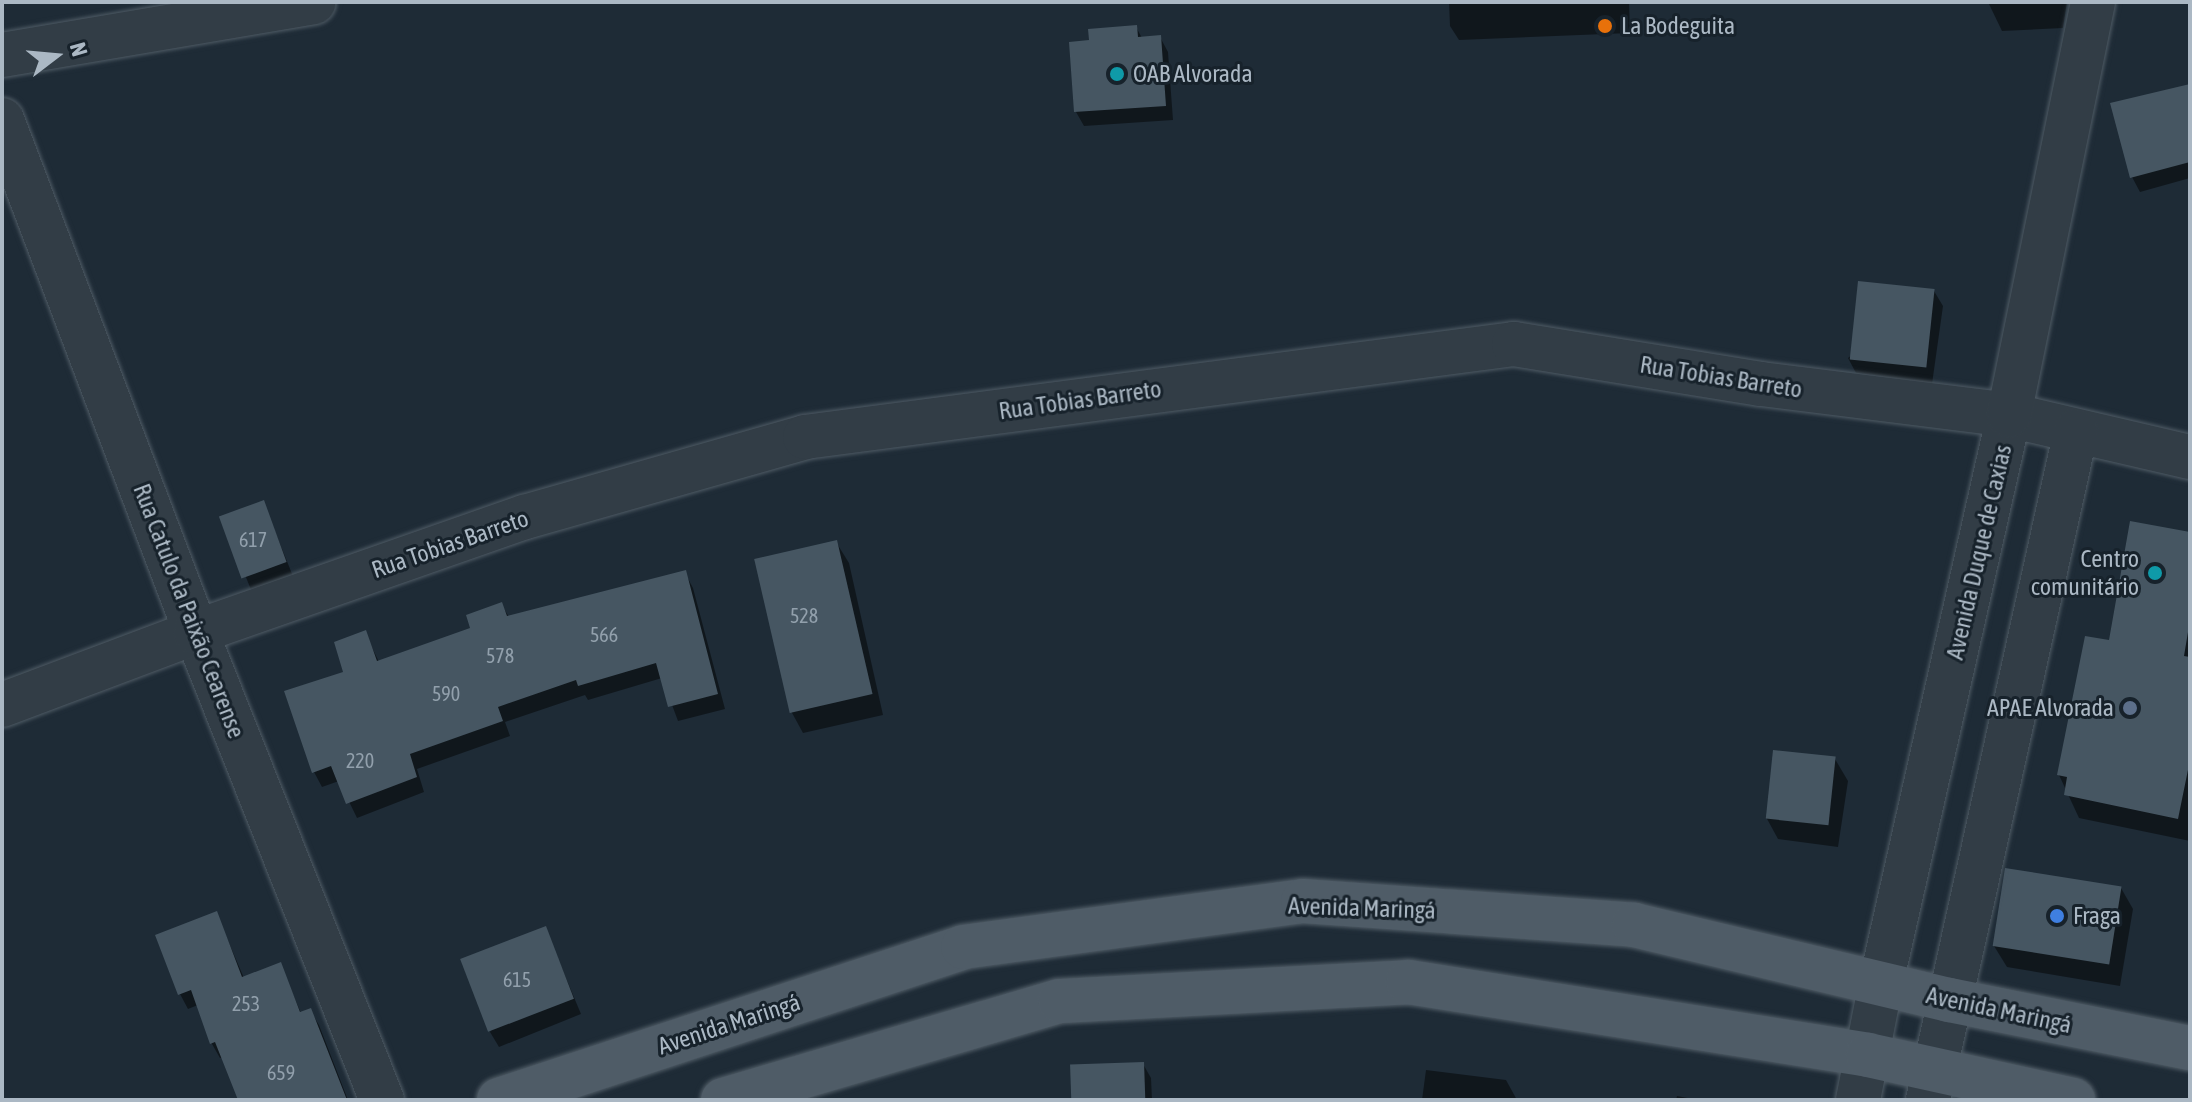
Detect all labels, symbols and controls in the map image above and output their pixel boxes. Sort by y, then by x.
place label: La Bodeguita [1621,12,1735,40]
north arrow [16,16,96,96]
marker: La Bodeguita [1596,17,1614,35]
text: N [65,40,93,59]
place label: OAB Alvorada [1133,60,1253,88]
marker: OAB Alvorada [1108,65,1126,83]
street label: Rua Tobias Barreto [1638,350,1804,404]
street label: Rua Tobias Barreto [997,374,1163,426]
street label: Avenida Duque de Caxias [1940,442,2018,662]
street label: Rua Catulo da Paixão Cearense [127,480,251,742]
street label: Rua Tobias Barreto [368,504,532,584]
house number: 617 [239,527,267,551]
place label: Centro comunitário [2031,545,2139,601]
marker: Centro comunitário [2146,564,2164,582]
house number: 528 [790,603,818,627]
house number: 566 [590,622,618,646]
house number: 578 [486,643,514,667]
house number: 590 [432,681,460,705]
place label: APAE Alvorada [1987,694,2114,722]
marker: APAE Alvorada [2121,699,2139,717]
house number: 220 [346,748,374,772]
street label: Avenida Maringá [1288,891,1436,925]
place label: Fraga [2073,902,2121,930]
marker: Fraga [2048,907,2066,925]
house number: 615 [503,967,531,991]
street label: Avenida Maringá [1924,981,2074,1039]
street label: Avenida Maringá [654,987,804,1061]
house number: 253 [232,991,260,1015]
house number: 659 [267,1060,295,1084]

